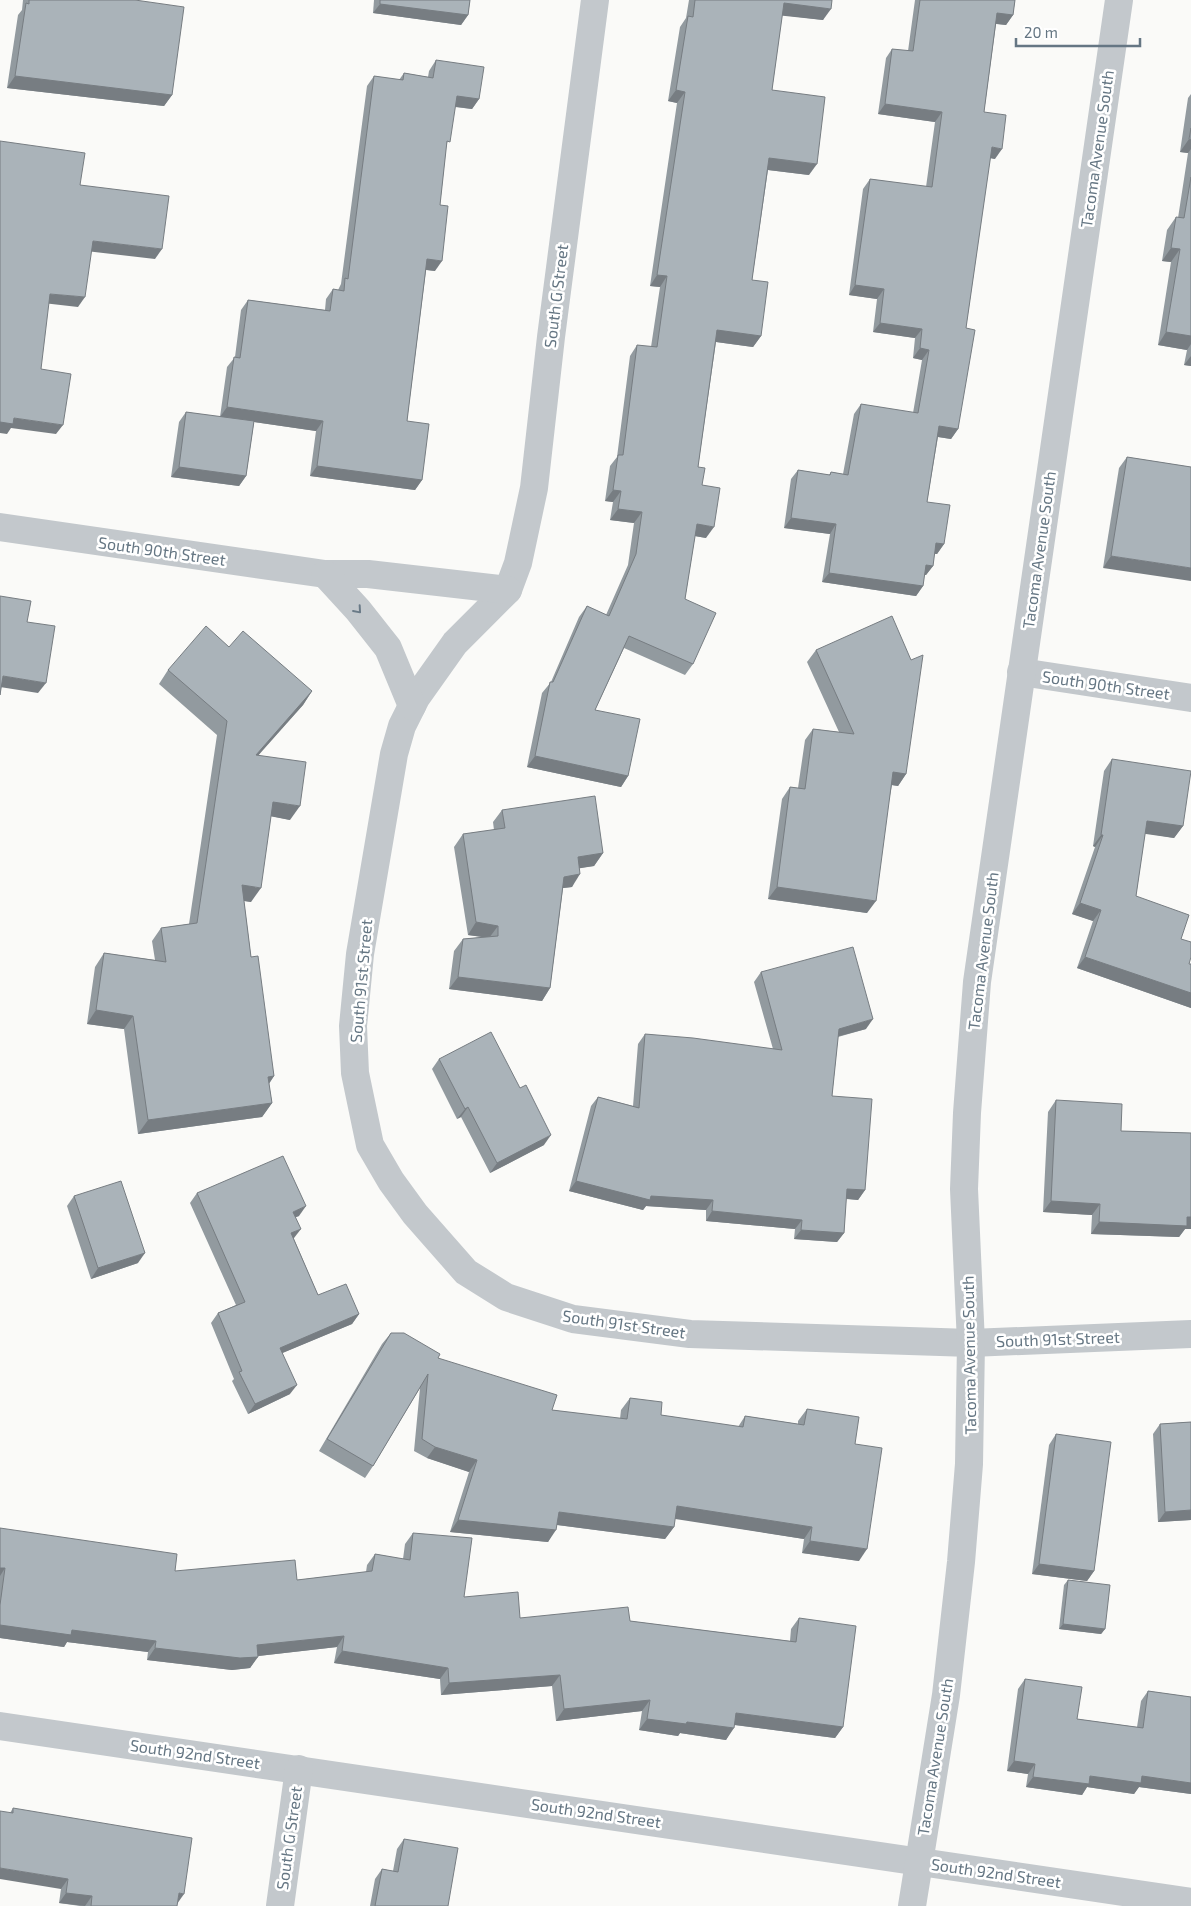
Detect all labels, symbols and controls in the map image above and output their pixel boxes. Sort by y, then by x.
scale bar [1016,15,1140,47]
text: 20 m [1024,23,1058,41]
street label: Tacoma Avenue South [1076,69,1117,229]
street label: South G Street [540,243,571,349]
street label: Tacoma Avenue South [1018,470,1059,630]
street label: South 90th Street [97,532,227,569]
one-way arrow [352,605,361,614]
street label: South 90th Street [1041,666,1171,703]
street label: Tacoma Avenue South [963,871,1002,1031]
street label: South 91st Street [346,918,375,1044]
street label: Tacoma Avenue South [958,1275,979,1435]
street label: South 91st Street [561,1305,687,1342]
street label: South 91st Street [996,1327,1120,1350]
street label: Tacoma Avenue South [913,1677,956,1837]
street label: South 92nd Street [129,1735,261,1772]
street label: South G Street [272,1785,305,1891]
street label: South 92nd Street [530,1794,662,1831]
street label: South 92nd Street [930,1854,1062,1891]

